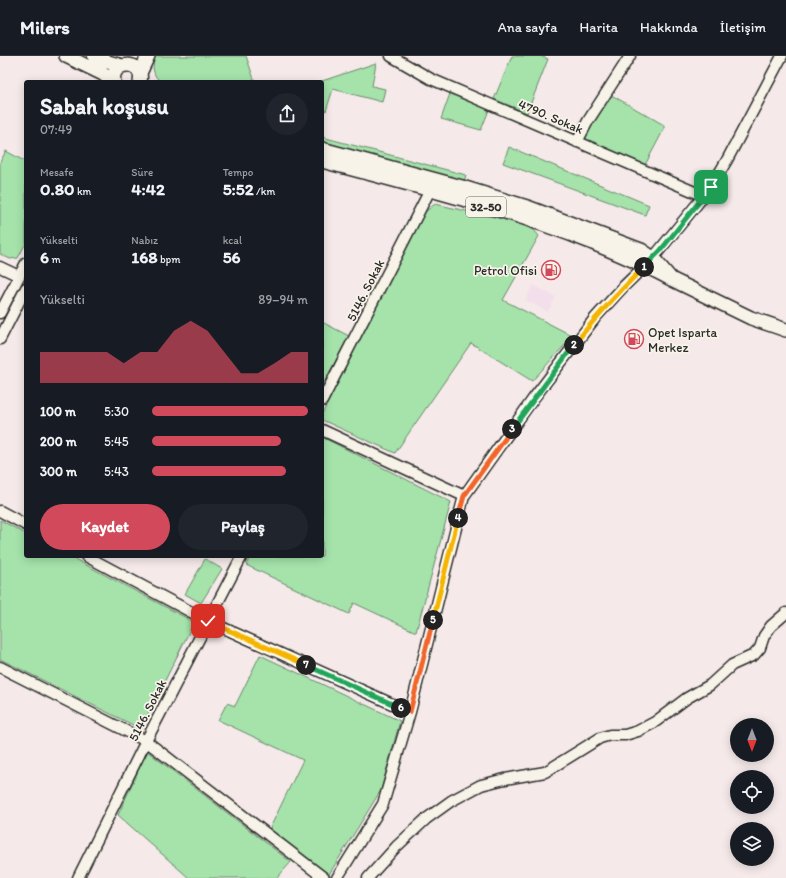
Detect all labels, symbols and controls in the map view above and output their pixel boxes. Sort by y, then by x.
text: Milers [20,16,70,39]
text: Ana sayfa [498,19,557,36]
text: Harita [579,19,618,36]
text: Hakkında [640,19,698,36]
text: İletişim [720,19,766,36]
text: Sabah koşusu [40,93,169,120]
button: share [266,93,308,135]
street label: 4790. Sokak [516,96,586,137]
text: 07:49 [40,122,72,137]
text: Mesafe [40,166,74,179]
text: Süre [131,166,153,179]
text: Tempo [223,166,253,179]
pin [694,170,728,204]
icon: arrive [700,176,722,198]
text: 0.80 [40,179,74,199]
text: 4:42 [131,179,165,199]
text: 5:52 [223,179,254,199]
text: km [74,185,91,198]
text: /km [254,185,275,198]
road number: 32-50 [466,197,506,217]
text: Yükselti [40,234,78,247]
text: Nabız [131,234,158,247]
text: kcal [223,234,242,247]
text: 6 [40,247,49,267]
text: 168 [131,247,158,267]
text: 56 [223,247,241,267]
text: m [49,253,61,266]
text: bpm [158,253,180,266]
street label: 5146. Sokak [343,256,388,324]
pin: 1 [634,257,654,277]
fuel station icon: Petrol Ofisi [540,259,562,281]
text: 1 [641,260,647,273]
place label: Petrol Ofisi [474,263,537,278]
text: Yükselti [40,292,85,307]
text: 89–94 m [258,292,308,307]
place label: Opet Isparta Merkez [648,325,718,355]
fuel station icon: Opet Isparta Merkez [623,328,645,350]
pin: 2 [564,335,584,355]
text: 2 [571,338,577,351]
text: 100 m [40,404,76,419]
text: 5:30 [104,404,129,419]
pin: 3 [502,419,522,439]
text: 3 [509,422,515,435]
text: 200 m [40,434,77,449]
text: 5:45 [104,434,129,449]
text: 300 m [40,464,77,479]
text: 5:43 [104,464,129,479]
button: Kaydet [40,504,170,550]
button: Paylaş [178,504,308,550]
pin: 4 [448,508,468,528]
text: 4 [455,511,461,524]
pin [191,604,225,638]
icon: check [197,610,219,632]
pin: 5 [423,610,443,630]
text: 5 [430,613,436,626]
pin: 7 [296,655,316,675]
text: 7 [303,658,309,671]
street label: 5146. Sokak [125,676,170,744]
pin: 6 [391,698,411,718]
text: 6 [398,701,404,714]
north arrow [730,718,774,762]
map controls [730,718,774,866]
button: locate [730,770,774,814]
button: layers [730,822,774,866]

